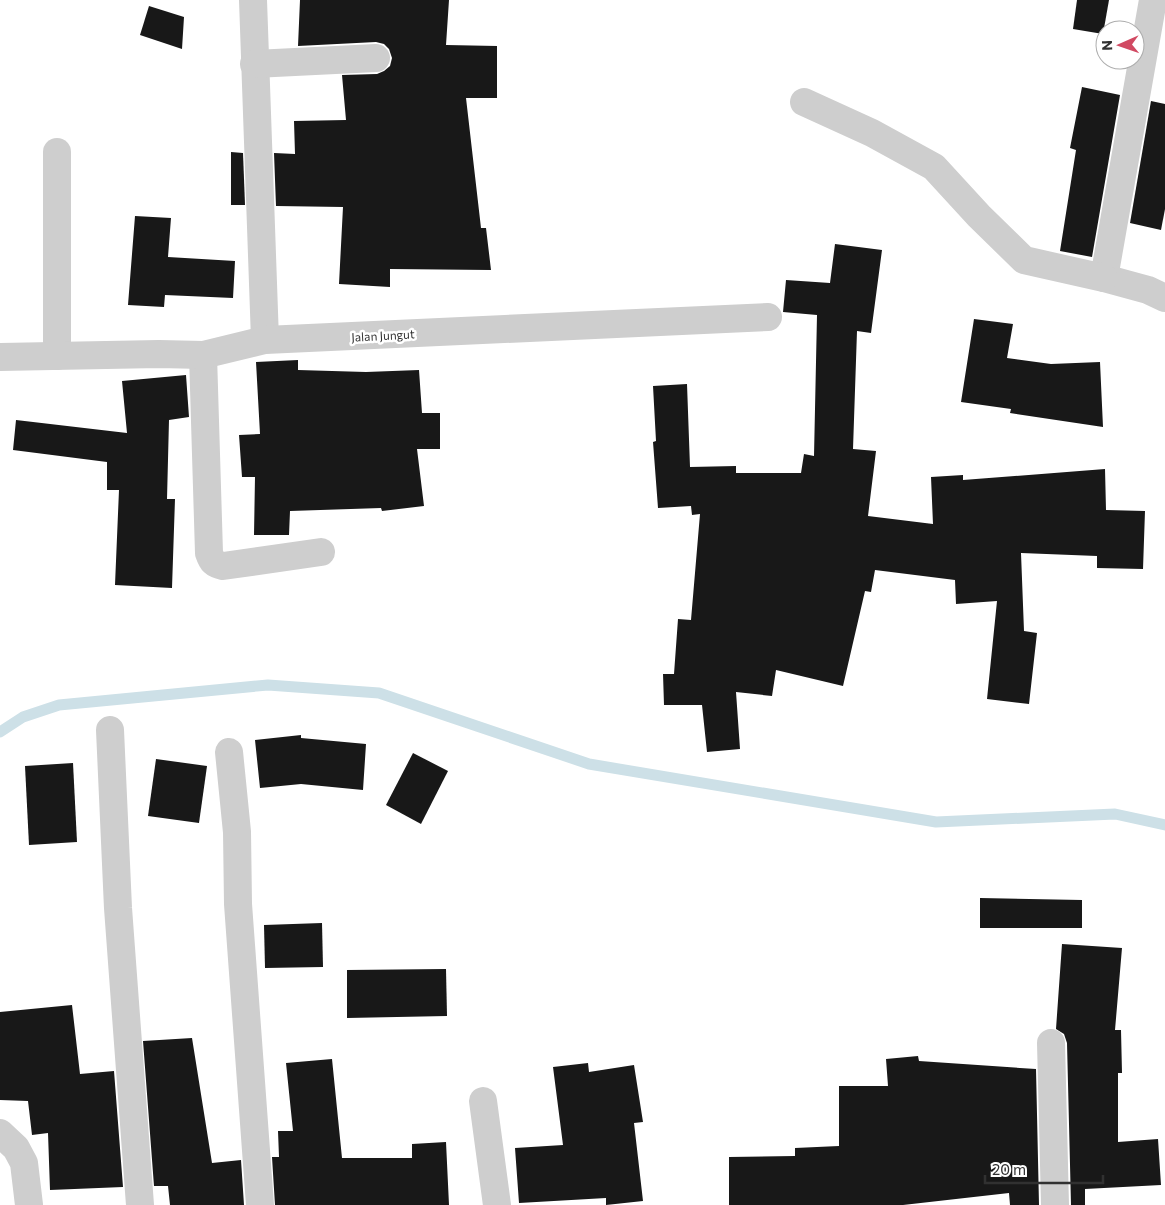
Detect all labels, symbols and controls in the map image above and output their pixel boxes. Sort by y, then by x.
north arrow [1095,20,1145,70]
text: N [1098,40,1115,51]
street label: Jalan Jungut [351,326,415,345]
scale bar [985,1152,1102,1184]
text: 20 m [992,1160,1026,1178]

